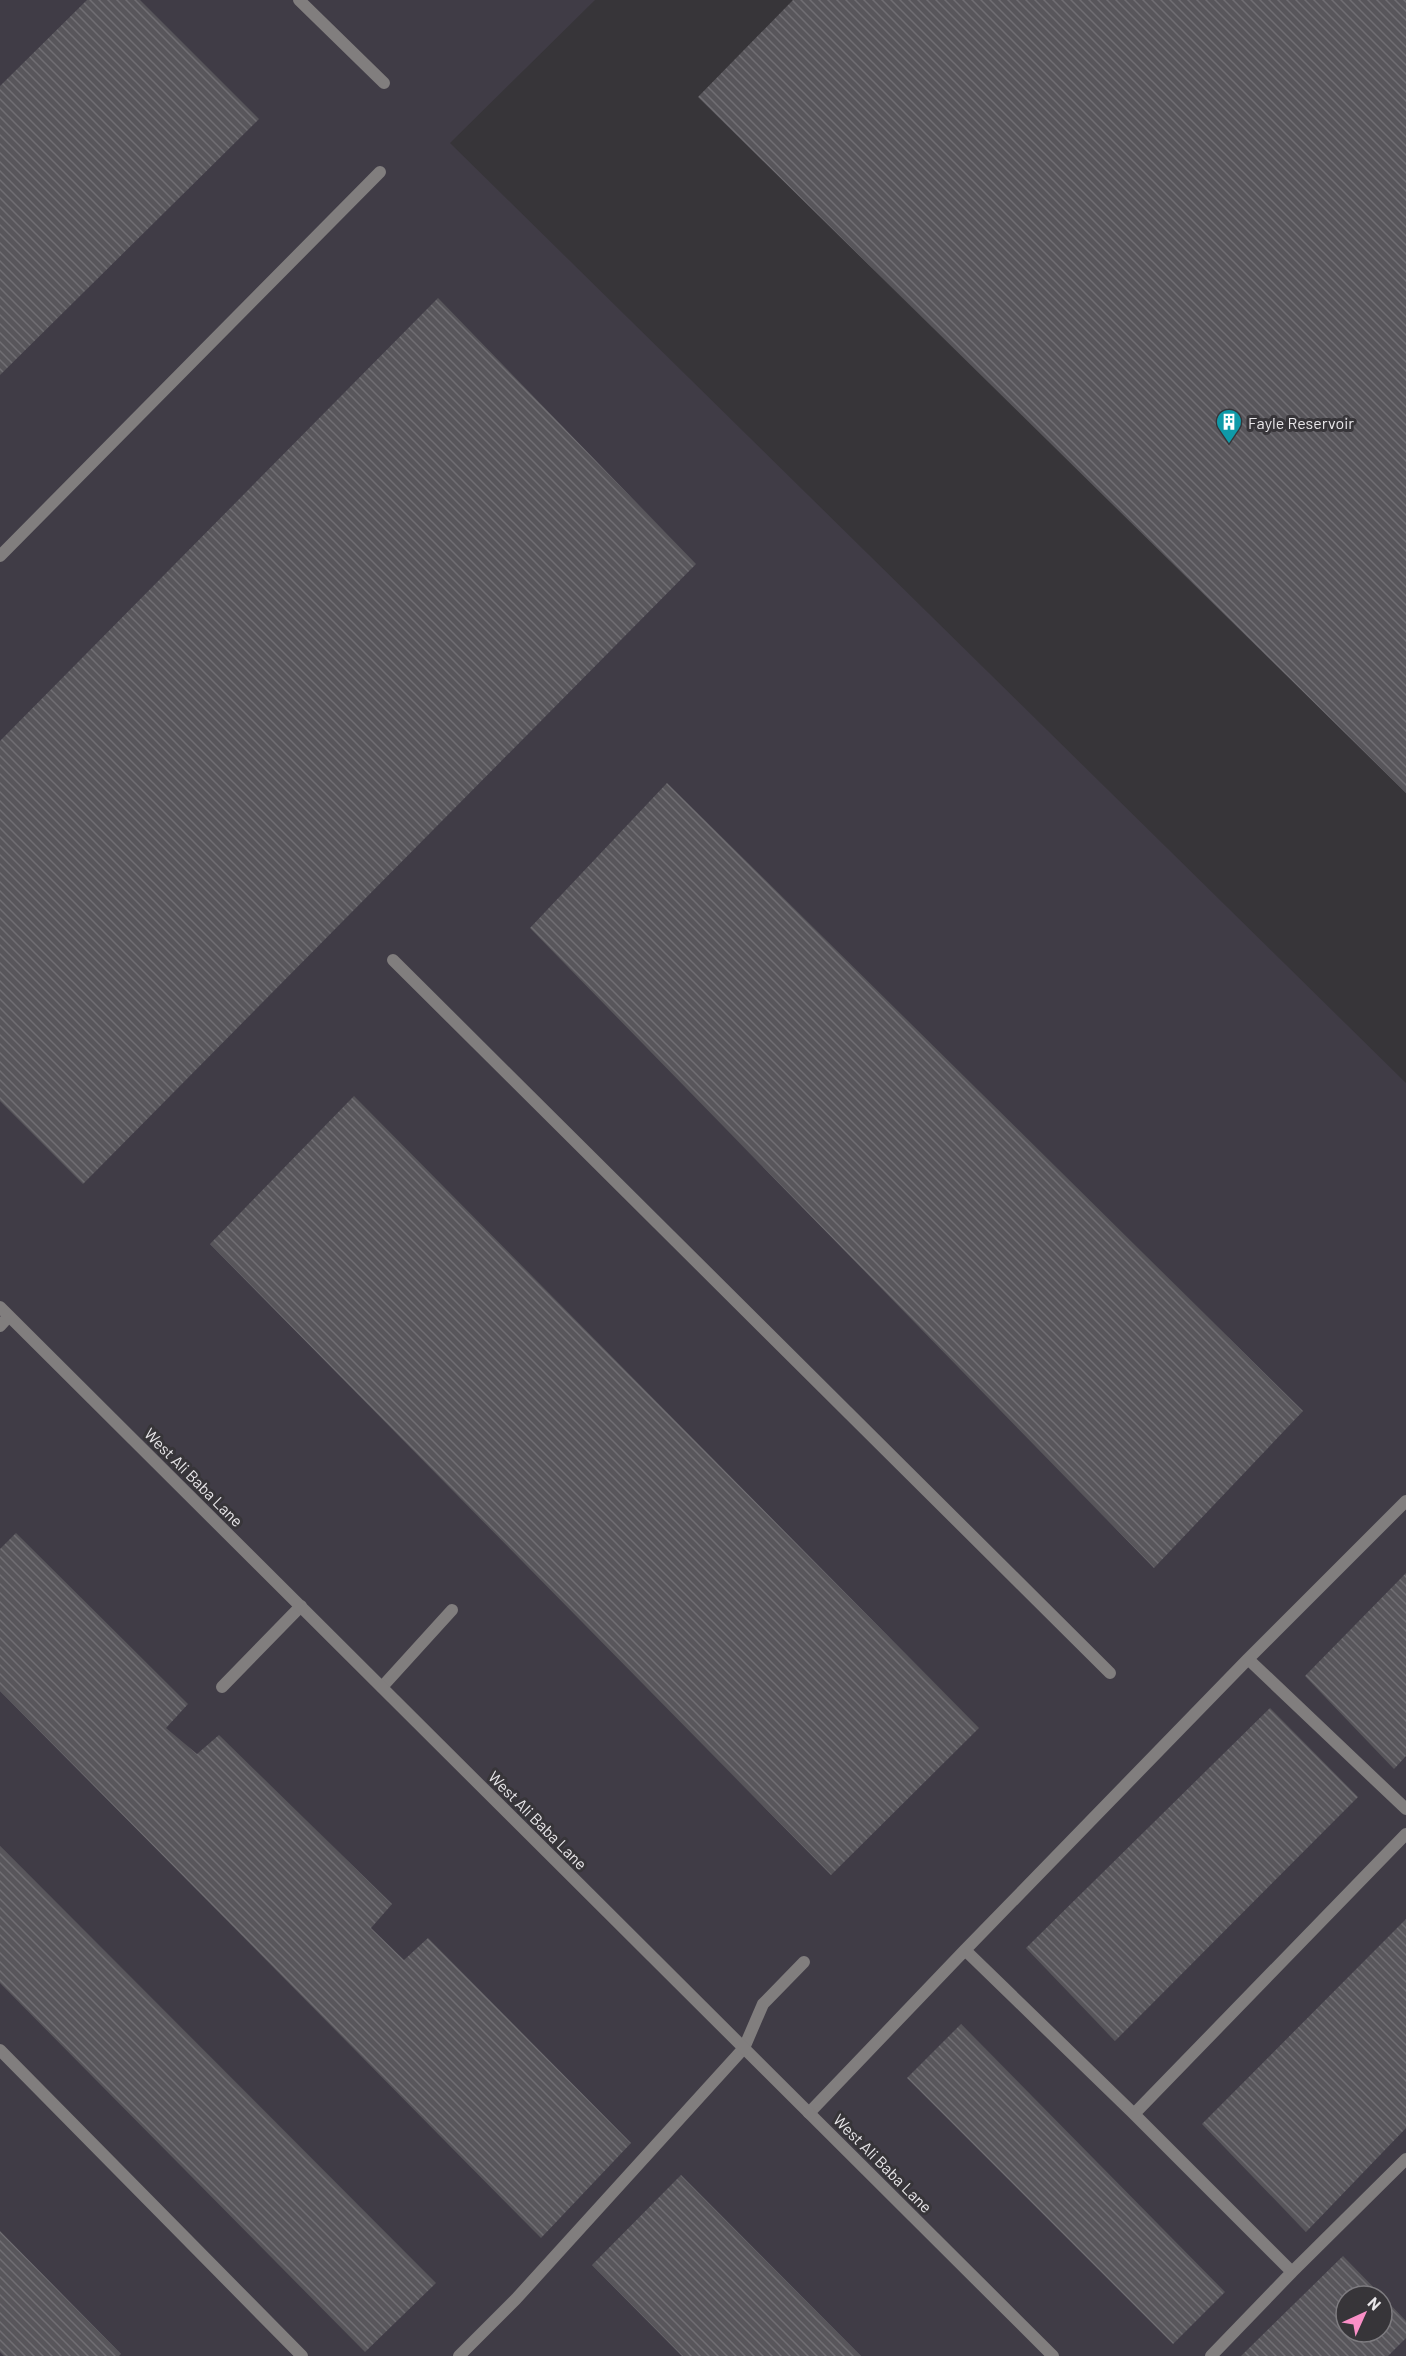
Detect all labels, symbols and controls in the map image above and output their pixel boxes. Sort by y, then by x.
building icon: Fayle Reservoir [1214,407,1244,445]
place label: Fayle Reservoir [1248,413,1354,432]
street label: West Ali Baba Lane [141,1424,247,1530]
street label: West Ali Baba Lane [485,1767,591,1873]
street label: West Ali Baba Lane [830,2110,936,2216]
north arrow [1334,2284,1394,2344]
text: N [1364,2293,1385,2314]

